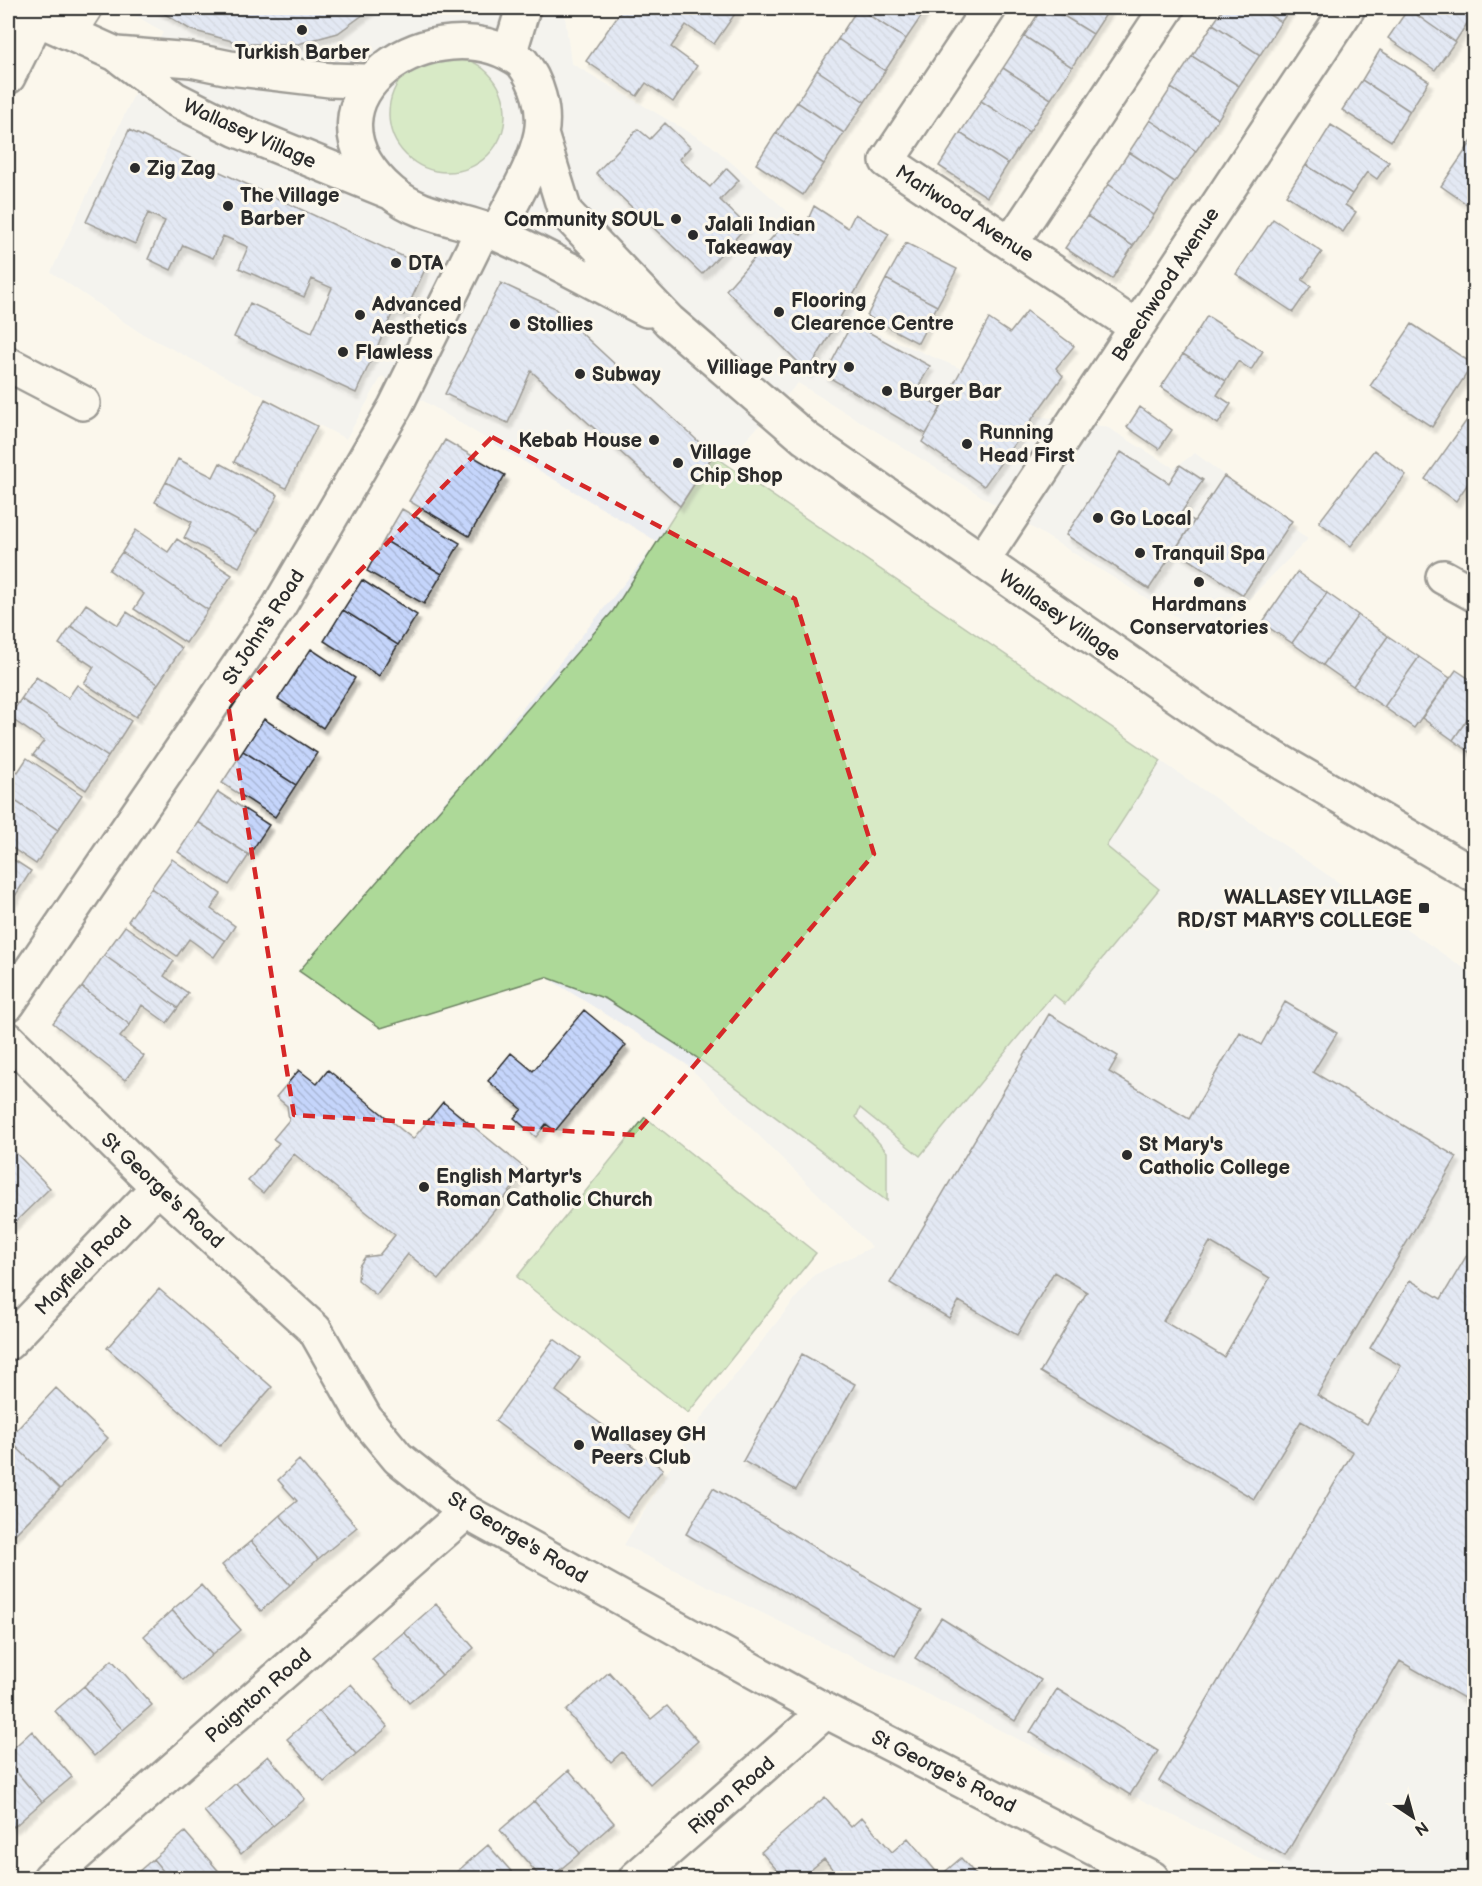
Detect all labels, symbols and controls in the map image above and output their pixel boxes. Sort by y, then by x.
marker: Turkish Barber [295,23,309,37]
place label: Turkish Barber [234,41,371,65]
street label: Wallasey Village [179,94,320,174]
place label: Zig Zag [147,157,216,181]
street label: Marlwood Avenue [891,160,1038,268]
marker: Zig Zag [128,161,142,175]
place label: The Village Barber [240,184,340,231]
marker: The Village Barber [221,199,235,213]
street label: Beechwood Avenue [1107,203,1225,366]
place label: Community SOUL [504,208,664,232]
marker: Community SOUL [669,212,683,226]
place label: Jalali Indian Takeaway [705,213,815,260]
marker: Jalali Indian Takeaway [686,228,700,242]
place label: DTA [408,252,444,276]
marker: DTA [389,256,403,270]
place label: Flooring Clearence Centre [791,289,954,336]
place label: Advanced Aesthetics [371,293,467,340]
marker: Flooring Clearence Centre [772,305,786,319]
marker: Advanced Aesthetics [353,308,367,322]
place label: Stollies [527,313,593,337]
marker: Stollies [508,317,522,331]
place label: Flawless [355,341,433,365]
marker: Flawless [336,345,350,359]
place label: Villiage Pantry [707,356,838,380]
marker: Villiage Pantry [842,360,856,374]
place label: Subway [592,363,661,387]
marker: Subway [573,367,587,381]
place label: Burger Bar [899,380,1003,404]
marker: Burger Bar [880,384,894,398]
place label: Running Head First [979,421,1075,468]
place label: Kebab House [519,429,642,453]
marker: Kebab House [647,433,661,447]
marker: Running Head First [960,437,974,451]
place label: Village Chip Shop [690,441,783,488]
marker: Village Chip Shop [671,456,685,470]
place label: Go Local [1110,507,1192,531]
marker: Go Local [1091,511,1105,525]
place label: Tranquil Spa [1152,542,1265,566]
marker: Tranquil Spa [1133,546,1147,560]
street label: St John's Road [218,565,310,690]
street label: Wallasey Village [994,565,1125,667]
marker: Hardmans Conservatories [1192,575,1206,589]
place label: Hardmans Conservatories [1130,593,1268,640]
place label: WALLASEY VILLAGE RD/ST MARY'S COLLEGE [1177,886,1412,933]
marker: WALLASEY VILLAGE RD/ST MARY'S COLLEGE [1417,901,1431,915]
street label: St George's Road [96,1128,229,1254]
place label: St Mary's Catholic College [1139,1133,1290,1180]
marker: St Mary's Catholic College [1120,1148,1134,1162]
place label: English Martyr's Roman Catholic Church [436,1165,653,1212]
marker: English Martyr's Roman Catholic Church [417,1180,431,1194]
street label: Mayfield Road [30,1211,137,1320]
place label: Wallasey GH Peers Club [591,1423,706,1470]
marker: Wallasey GH Peers Club [572,1438,586,1452]
street label: St George's Road [443,1487,592,1589]
street label: Paignton Road [201,1643,317,1748]
street label: St George's Road [867,1725,1020,1819]
street label: Ripon Road [683,1752,780,1840]
north arrow [1383,1787,1443,1847]
text: N [1410,1817,1431,1839]

